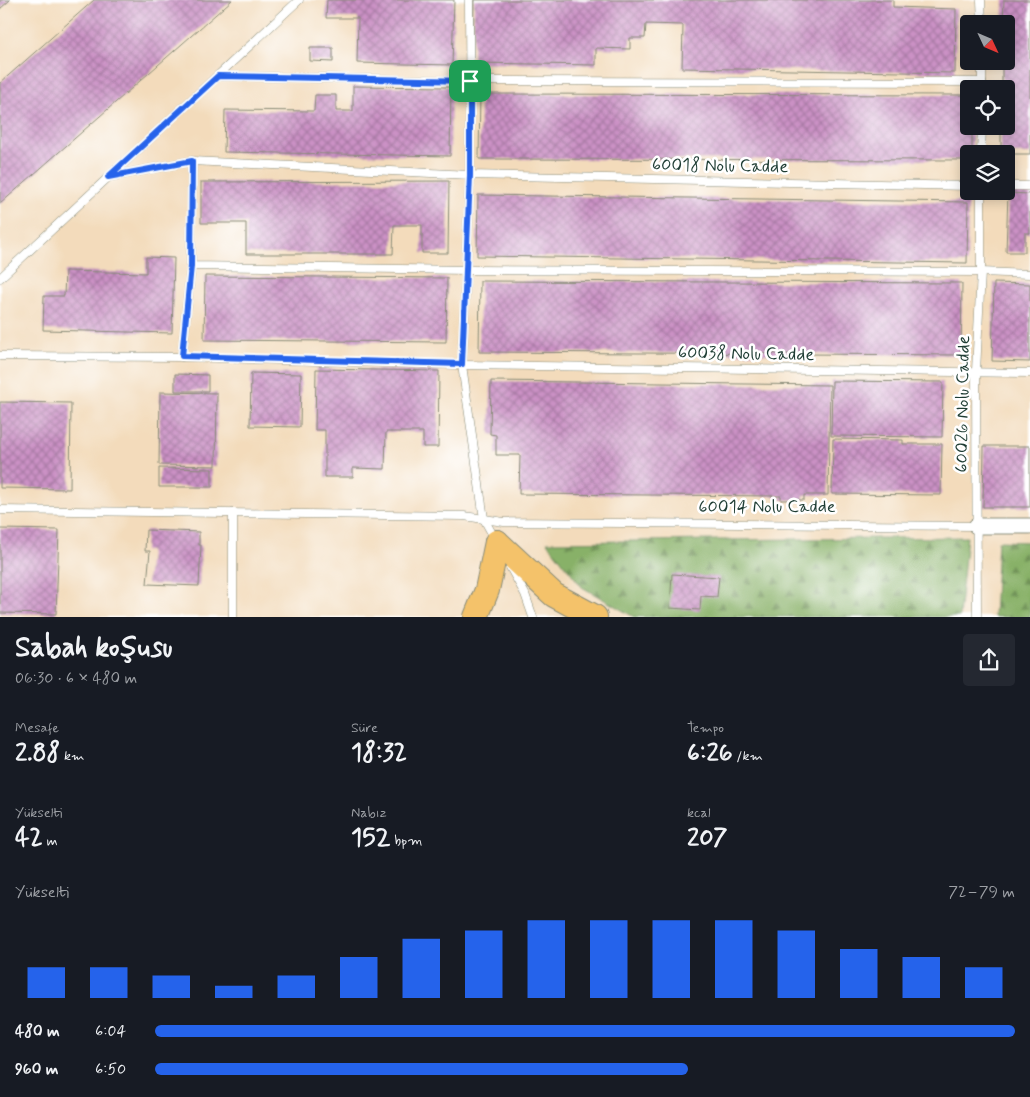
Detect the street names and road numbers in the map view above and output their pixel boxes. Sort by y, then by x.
street label: 60018 Nolu Cadde [652,153,788,179]
street label: 60026 Nolu Cadde [950,335,976,473]
street label: 60038 Nolu Cadde [678,341,815,367]
street label: 60014 Nolu Cadde [698,495,836,519]

